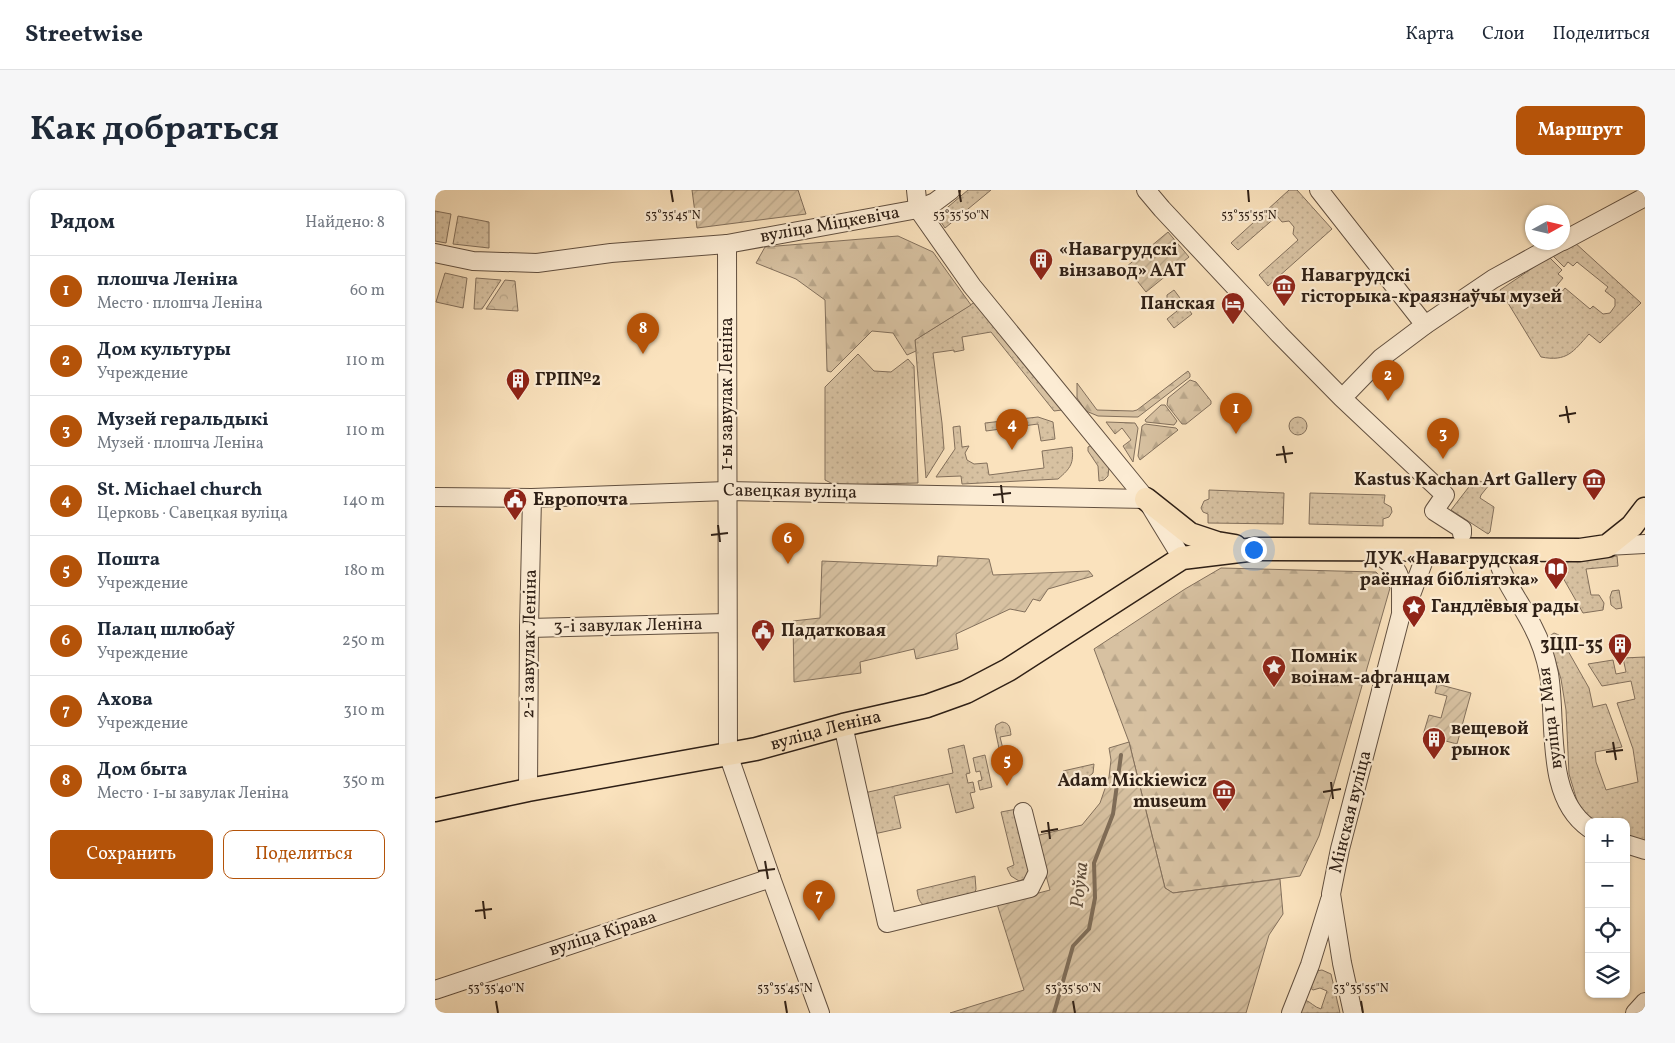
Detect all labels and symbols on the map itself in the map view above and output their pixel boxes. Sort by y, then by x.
street label: вуліца Міцкевіча [758,200,902,250]
north arrow [1525,205,1570,250]
text: 53°35'45"N [645,208,701,224]
text: 53°35'50"N [933,208,989,224]
text: 53°35'55"N [1221,208,1277,224]
place label: «Навагрудскі вінзавод» ААТ [1059,238,1186,284]
building icon: «Навагрудскі вінзавод» ААТ [1028,247,1054,281]
place label: Навагрудскі гісторыка-краязнаўчы музей [1301,264,1562,310]
museum icon: Навагрудскі гісторыка-краязнаўчы музей [1271,273,1297,307]
hotel icon: Панская [1220,291,1246,325]
place label: Панская [1140,292,1215,317]
pin: 8 [627,313,659,354]
street label: 1-ы завулак Леніна [715,317,740,471]
pin: 2 [1372,360,1404,401]
building icon: ГРП№2 [505,367,531,401]
place label: ГРП№2 [535,368,601,393]
pin: 1 [1220,393,1252,434]
pin: 4 [996,409,1028,450]
pin: 3 [1427,418,1459,459]
museum icon: Kastus Kachan Art Gallery [1581,467,1607,501]
place label: Kastus Kachan Art Gallery [1354,468,1577,493]
street label: Савецкая вуліца [723,478,857,506]
public building icon: Европочта [502,487,528,521]
place label: Европочта [533,488,628,513]
pin: 6 [772,523,804,564]
your location [1241,537,1267,563]
place label: ДУК «Навагрудская раённая бібліятэка» [1360,547,1539,593]
library icon: ДУК «Навагрудская раённая бібліятэка» [1543,556,1569,590]
street label: 2-і завулак Леніна [516,569,544,719]
place icon: Гандлёвыя рады [1401,594,1427,628]
place label: Гандлёвыя рады [1431,595,1579,620]
street label: 3-і завулак Леніна [553,612,703,640]
public building icon: Падатковая [750,618,776,652]
place label: Падатковая [781,619,886,644]
building icon: 3ЦП-35 [1607,632,1633,666]
place label: 3ЦП-35 [1540,633,1603,658]
place label: Помнік воінам-афганцам [1291,645,1450,691]
place icon: Помнік воінам-афганцам [1261,654,1287,688]
street label: вуліца 1 Мая [1532,666,1570,770]
street label: вуліца Леніна [768,704,884,757]
place label: вещевой рынок [1451,717,1529,763]
building icon: вещевой рынок [1421,726,1447,760]
pin: 5 [991,745,1023,786]
street label: Мінская вуліца [1324,748,1378,876]
place label: Adam Mickiewicz museum [1057,769,1207,815]
museum icon: Adam Mickiewicz museum [1211,778,1237,812]
water label: Роўка [1065,861,1095,909]
pin: 7 [803,880,835,921]
street label: вуліца Кірава [546,905,660,963]
text: 53°35'40"N [468,981,524,997]
text: 53°35'45"N [757,981,813,997]
text: 53°35'50"N [1045,981,1101,997]
text: 53°35'55"N [1333,981,1389,997]

